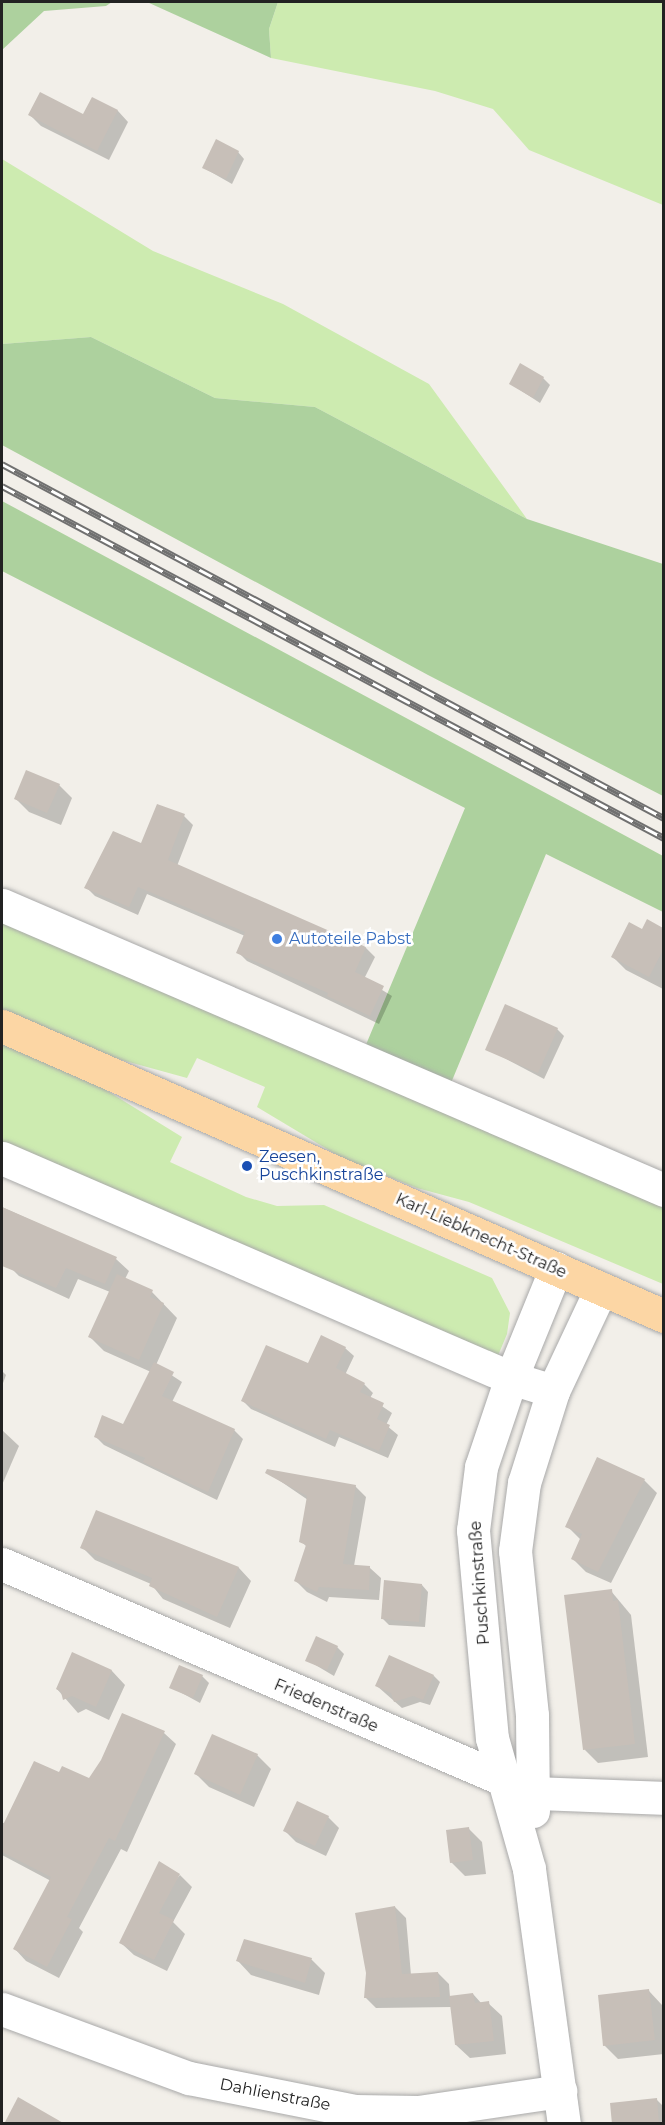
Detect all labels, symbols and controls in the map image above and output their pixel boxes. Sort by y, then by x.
place label: Autoteile Pabst [289,929,411,949]
marker: Autoteile Pabst [270,932,284,946]
place label: Zeesen, Puschkinstraße [259,1147,383,1185]
marker: Zeesen, Puschkinstraße [240,1159,254,1173]
street label: Karl-Liebknecht-Straße [392,1190,570,1282]
street label: Puschkinstraße [466,1520,494,1646]
street label: Friedenstraße [271,1675,381,1737]
street label: Dahlienstraße [218,2075,332,2115]

